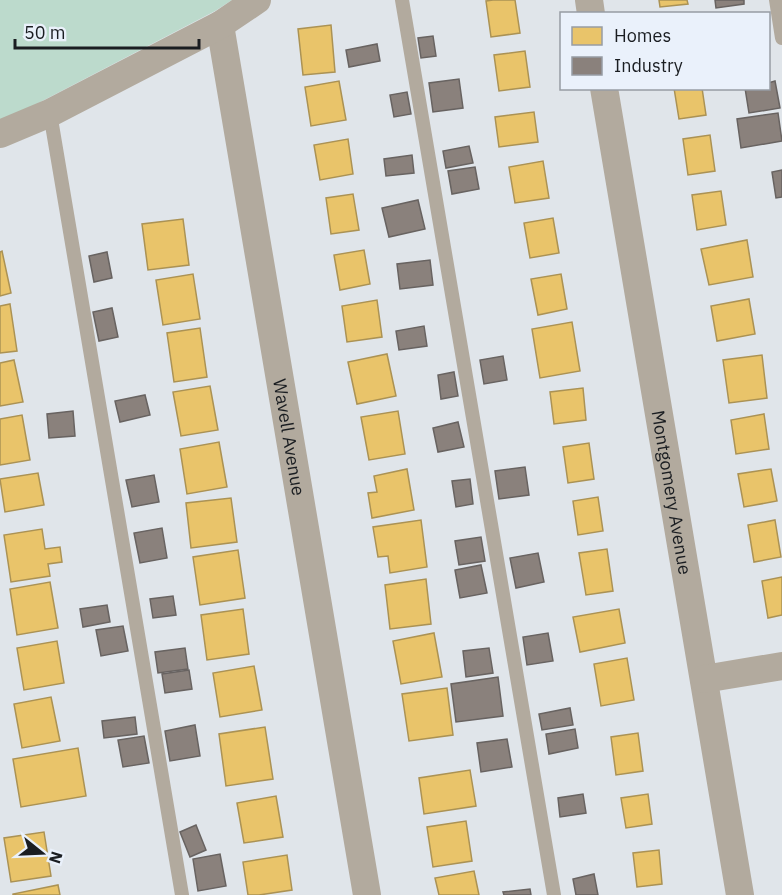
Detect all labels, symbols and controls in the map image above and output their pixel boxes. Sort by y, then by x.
scale bar [15,12,200,50]
legend [560,12,770,90]
text: 50 m [24,21,66,44]
text: Homes [614,24,671,47]
text: Industry [614,54,683,77]
street label: Wavell Avenue [268,377,311,497]
street label: Montgomery Avenue [647,408,697,576]
north arrow [12,823,72,883]
text: N [45,849,68,866]

